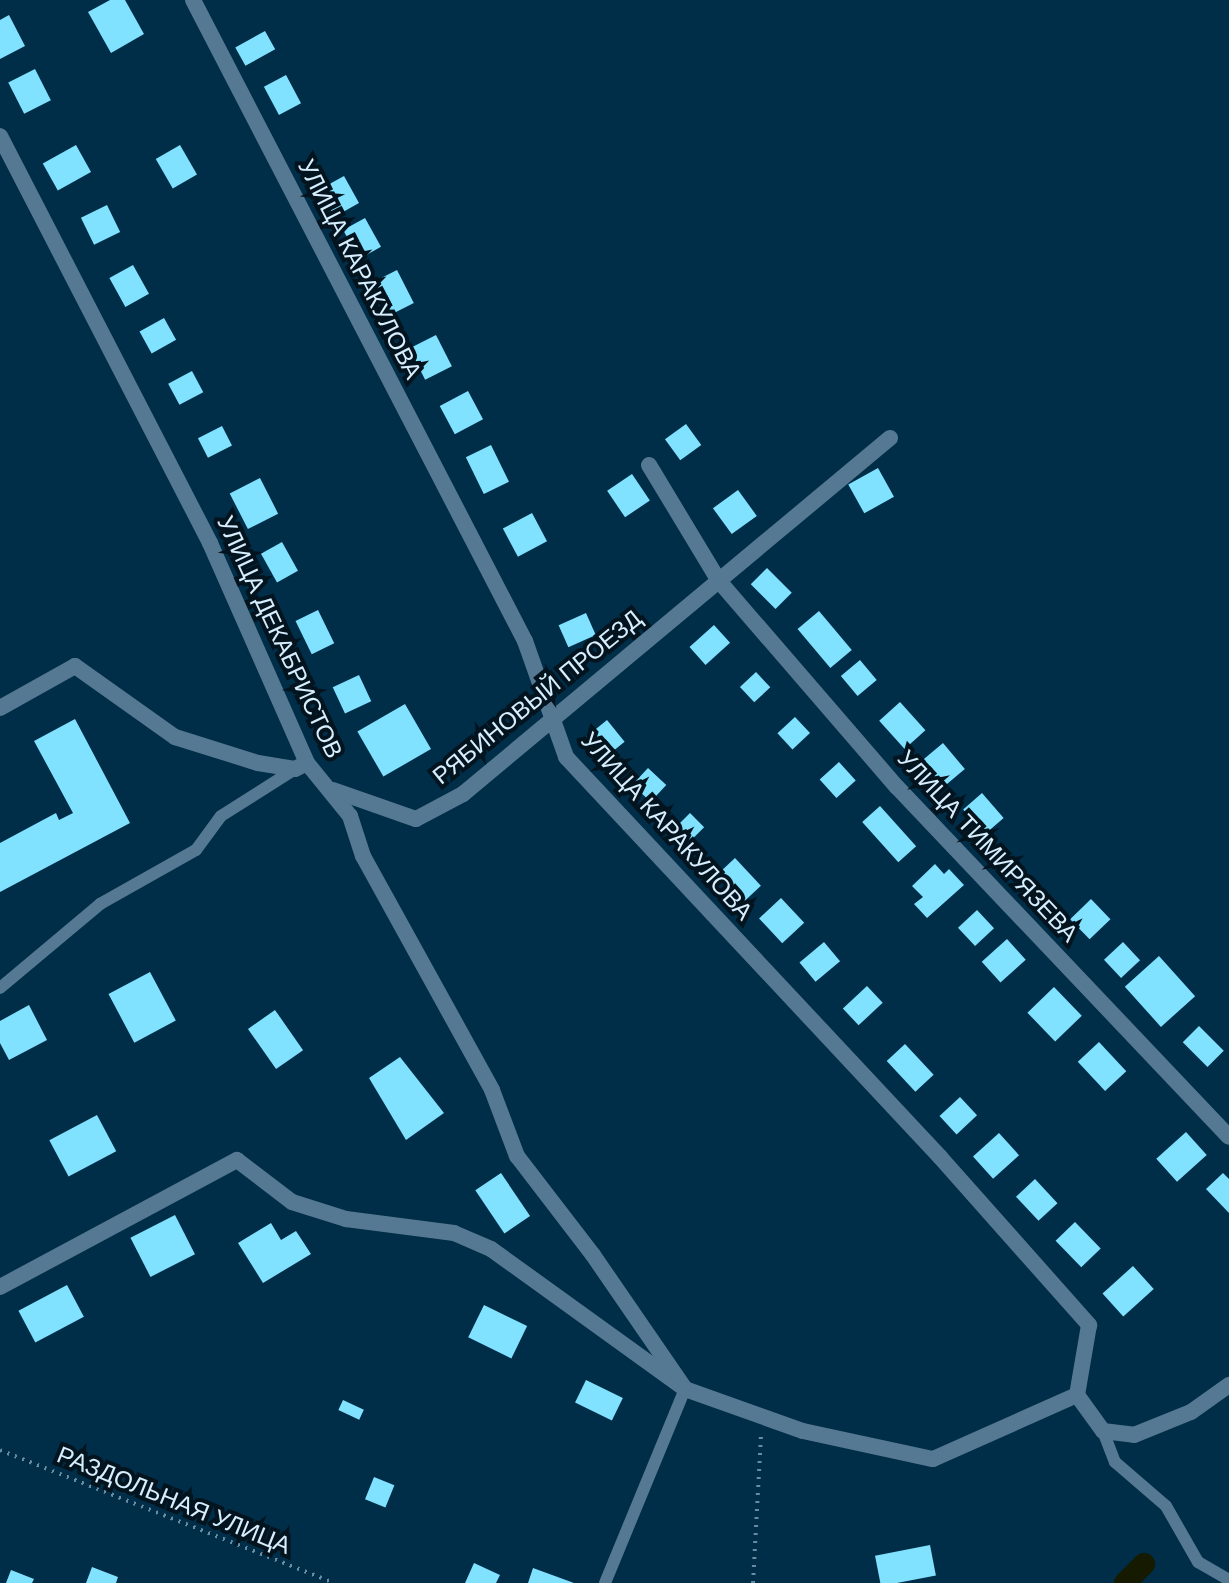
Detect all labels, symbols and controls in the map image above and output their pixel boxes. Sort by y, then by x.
street label: УЛИЦА КАРАКУЛОВА [292,154,428,384]
street label: УЛИЦА ДЕКАБРИСТОВ [211,511,349,763]
street label: РЯБИНОВЫЙ ПРОЕЗД [427,604,647,790]
street label: УЛИЦА КАРАКУЛОВА [575,726,759,926]
street label: УЛИЦА ТИМИРЯЗЕВА [892,744,1084,948]
street label: РАЗДОЛЬНАЯ УЛИЦА [53,1440,295,1560]

